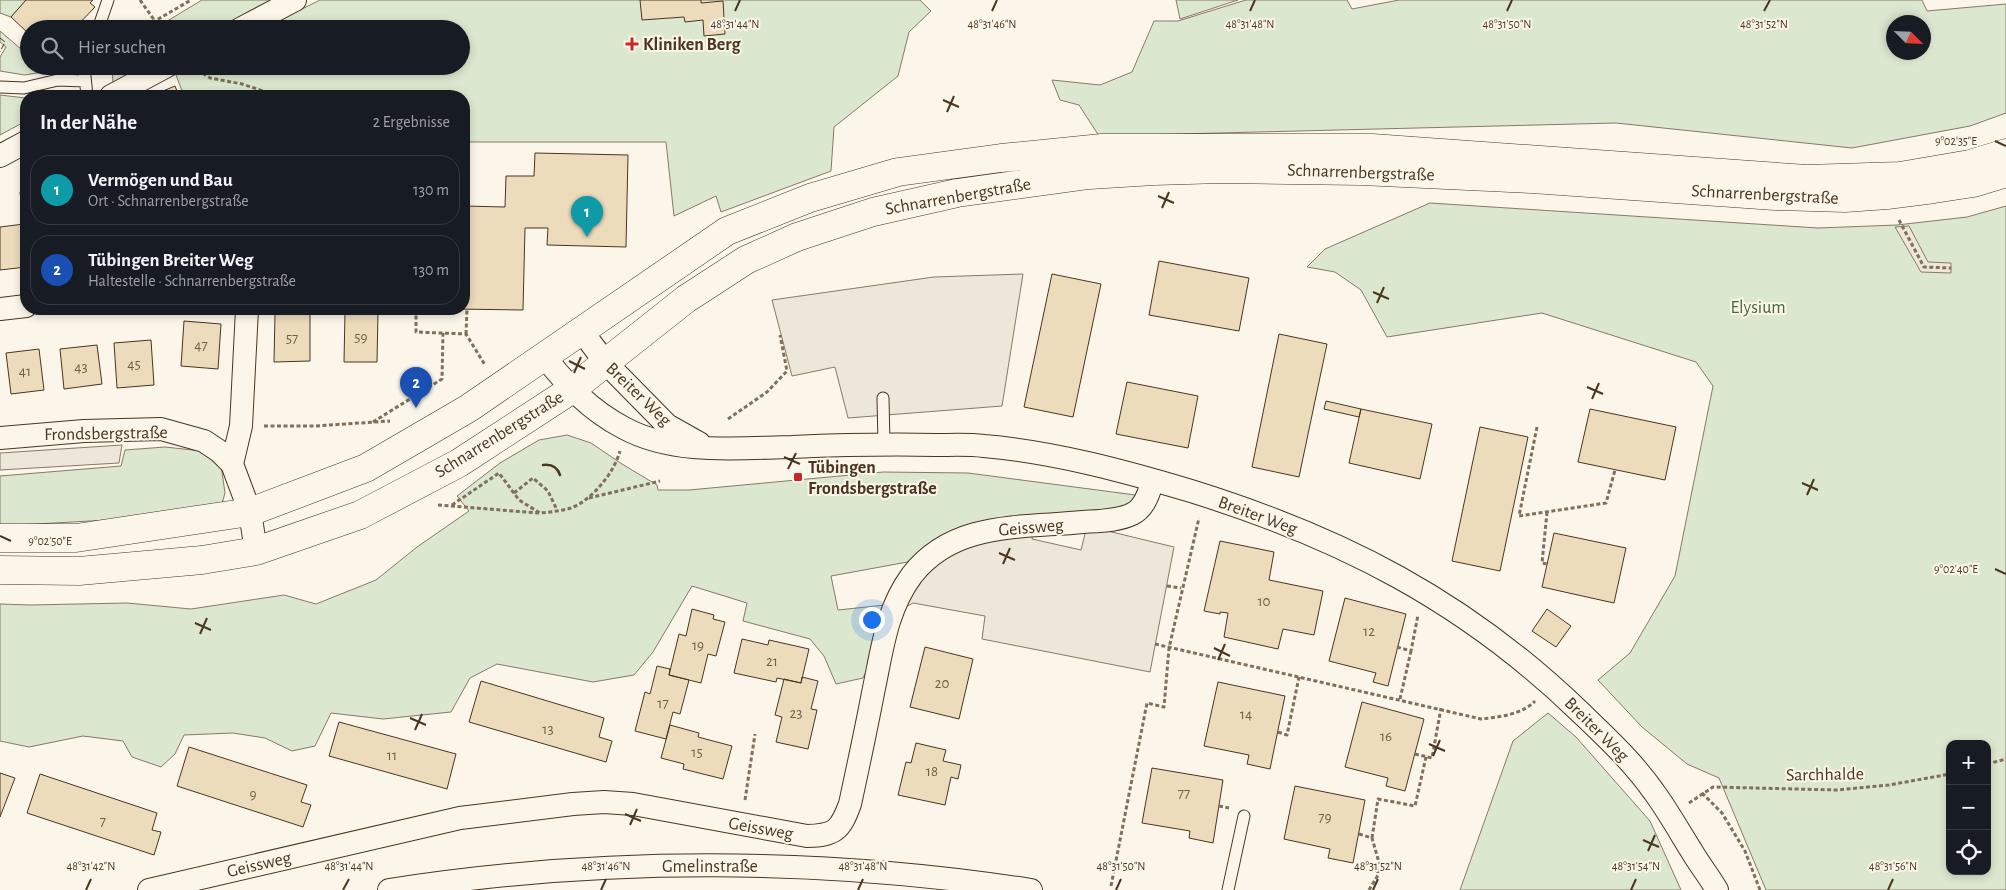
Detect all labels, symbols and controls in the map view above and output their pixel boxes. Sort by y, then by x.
north arrow [1886,15,1931,60]
text: 48°31'44"N [710,18,760,30]
text: 48°31'46"N [967,18,1017,30]
text: 48°31'48"N [1225,18,1275,30]
text: 48°31'50"N [1483,18,1531,30]
text: 48°31'52"N [1740,18,1788,30]
search box [20,20,470,75]
icon: search [38,34,66,62]
place label: Kliniken Berg [643,36,742,54]
marker: Kliniken Berg [625,37,639,51]
text: Hier suchen [78,38,166,57]
text: In der Nähe [40,112,137,133]
text: 2 Ergebnisse [373,114,450,130]
text: 9°02'35"E [1935,135,1977,147]
street label: Schnarrenbergstraße [1287,161,1435,185]
text: Vermögen und Bau [88,171,233,190]
street label: Schnarrenbergstraße [884,175,1032,219]
text: 1 [54,182,60,198]
text: 130 m [413,182,449,198]
street label: Schnarrenbergstraße [1691,182,1839,208]
text: Ort · Schnarrenbergstraße [88,193,249,209]
pin: 1 [571,196,603,237]
text: Tübingen Breiter Weg [88,251,253,270]
text: 2 [53,262,61,278]
text: 130 m [413,262,449,278]
text: Haltestelle · Schnarrenbergstraße [88,273,296,289]
park label: Elysium [1730,299,1786,317]
house number: 59 [354,330,368,345]
house number: 57 [286,331,298,346]
house number: 47 [194,338,208,353]
house number: 45 [127,357,141,372]
house number: 43 [74,360,88,375]
street label: Breiter Weg [602,360,674,430]
house number: 41 [19,364,31,379]
pin: 2 [400,367,432,408]
street label: Schnarrenbergstraße [432,388,567,482]
street label: Frondsbergstraße [44,424,168,444]
place label: Tübingen Frondsbergstraße [808,459,937,498]
marker: Tübingen Frondsbergstraße [792,471,804,483]
street label: Breiter Weg [1216,493,1300,539]
street label: Geissweg [998,516,1065,540]
text: 9°02'50"E [28,535,72,547]
text: 9°02'40"E [1934,563,1978,575]
house number: 10 [1257,594,1271,609]
your location [859,607,885,633]
house number: 12 [1363,624,1375,639]
house number: 19 [692,638,704,653]
house number: 21 [766,654,778,669]
house number: 20 [935,676,949,691]
street label: Breiter Weg [1561,694,1632,765]
house number: 17 [657,696,669,711]
house number: 23 [789,706,803,721]
house number: 14 [1240,707,1252,722]
house number: 13 [542,722,554,737]
house number: 16 [1380,729,1392,744]
map controls [1946,740,1991,875]
button: + [1946,740,1991,785]
house number: 15 [691,745,703,760]
house number: 11 [387,748,397,763]
house number: 18 [926,764,938,779]
street label: Sarchhalde [1786,765,1864,785]
button: − [1946,785,1991,830]
house number: 77 [1178,786,1190,801]
house number: 9 [249,787,257,802]
house number: 79 [1318,810,1332,825]
house number: 7 [100,814,106,829]
street label: Geissweg [727,814,795,844]
button: locate [1946,830,1991,875]
street label: Geissweg [225,849,293,881]
street label: Gmelinstraße [662,858,758,876]
text: 48°31'42"N [67,860,115,872]
text: 48°31'44"N [324,860,374,872]
text: 48°31'46"N [581,860,631,872]
text: 48°31'48"N [838,860,888,872]
text: 48°31'50"N [1097,860,1145,872]
text: 48°31'52"N [1354,860,1402,872]
text: 48°31'54"N [1612,860,1660,872]
text: 48°31'56"N [1869,860,1917,872]

